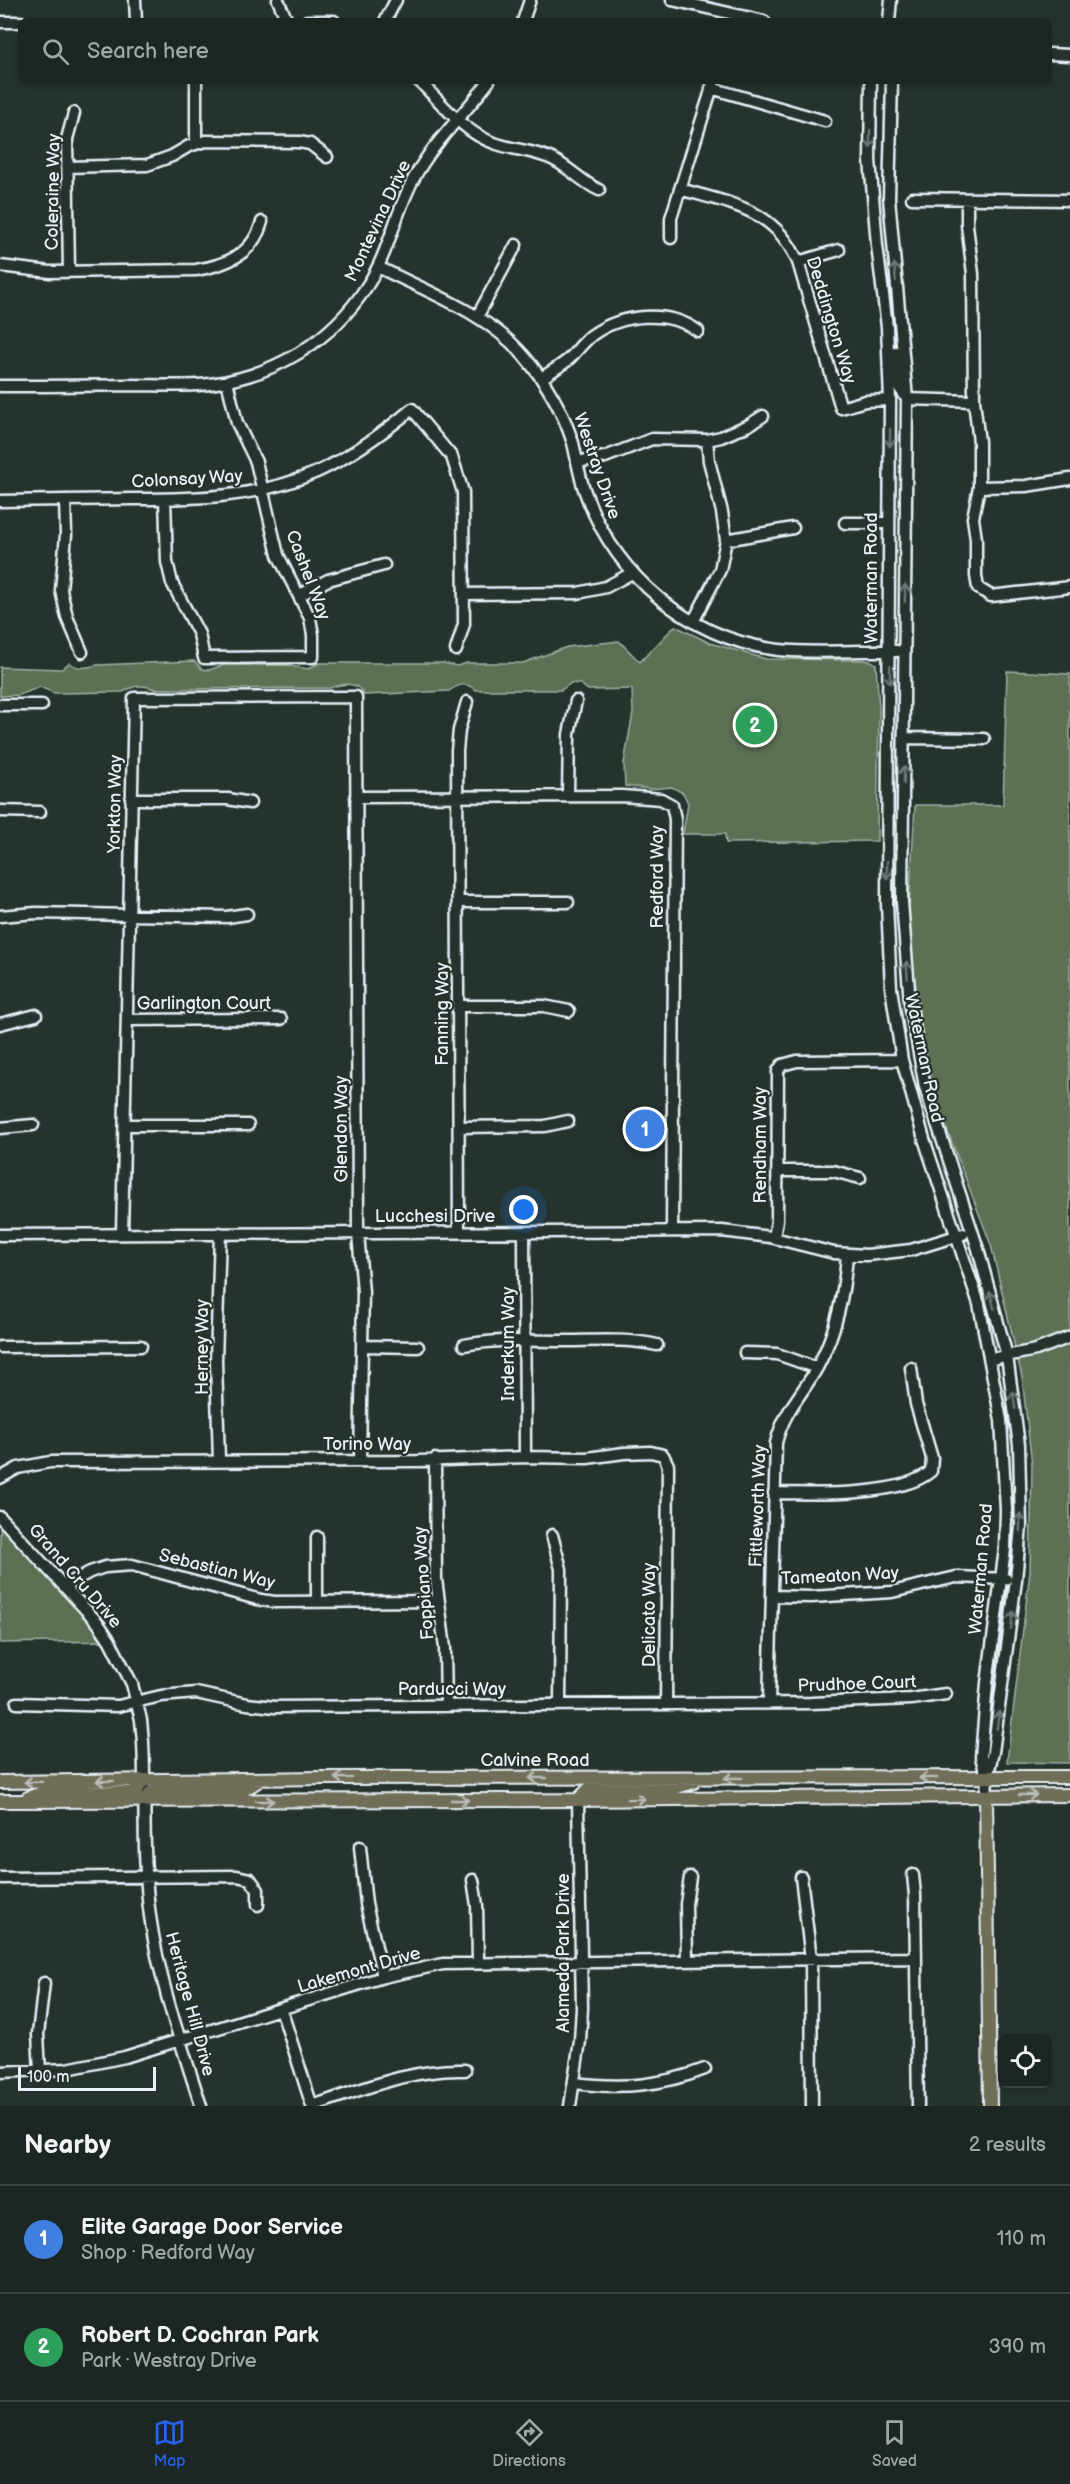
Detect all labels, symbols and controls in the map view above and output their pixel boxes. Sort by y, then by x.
search box [18,18,1052,84]
icon: search [39,35,72,68]
text: Search here [87,38,209,65]
one-way arrow [864,129,876,149]
street label: Coleraine Way [41,133,65,251]
street label: Montevina Drive [341,157,416,285]
street label: Deddington Way [802,254,861,387]
one-way arrow [889,263,900,283]
street label: Westray Drive [569,410,625,522]
one-way arrow [884,428,896,448]
street label: Colonsay Way [131,466,244,492]
street label: Waterman Road [861,512,882,644]
street label: Cashel Way [281,527,335,624]
one-way arrow [899,583,911,603]
one-way arrow [884,665,895,685]
pin: 2 [736,702,774,748]
street label: Yorkton Way [104,754,126,854]
one-way arrow [898,765,910,785]
street label: Redford Way [647,825,668,929]
one-way arrow [881,860,893,880]
one-way arrow [901,960,912,980]
street label: Fanning Way [432,962,453,1066]
street label: Waterman Road [900,992,948,1124]
street label: Garlington Court [137,993,272,1014]
street label: Glendon Way [331,1075,352,1182]
street label: Rendham Way [750,1086,771,1203]
pin: 1 [626,1106,664,1152]
your location [509,1195,538,1224]
street label: Lucchesi Drive [375,1206,496,1227]
street label: Inderkum Way [498,1286,519,1401]
one-way arrow [986,1290,997,1309]
street label: Herney Way [192,1298,213,1395]
one-way arrow [1008,1391,1019,1411]
street label: Torino Way [323,1434,412,1455]
street label: Fittleworth Way [745,1443,771,1568]
street label: Waterman Road [965,1503,997,1635]
one-way arrow [1015,1512,1026,1532]
street label: Grand Cru Drive [24,1519,126,1633]
street label: Foppiano Way [409,1525,438,1641]
street label: Sebastian Way [157,1544,278,1594]
street label: Delicato Way [639,1562,660,1667]
street label: Tameaton Way [780,1562,900,1590]
one-way arrow [1006,1611,1017,1631]
street label: Prudhoe Court [797,1671,917,1697]
street label: Parducci Way [398,1679,507,1700]
one-way arrow [992,1711,1003,1731]
street label: Calvine Road [480,1750,590,1771]
one-way arrow [334,1772,354,1784]
one-way arrow [529,1772,549,1784]
one-way arrow [724,1772,744,1784]
one-way arrow [919,1772,939,1784]
one-way arrow [95,1775,115,1787]
one-way arrow [23,1776,43,1788]
one-way arrow [1018,1790,1038,1801]
one-way arrow [626,1793,646,1805]
one-way arrow [449,1794,469,1806]
one-way arrow [254,1795,274,1807]
street label: Alameda Park Drive [553,1873,574,2033]
street label: Heritage Hill Drive [161,1930,219,2079]
street label: Lakemont Drive [295,1942,423,1998]
map controls [998,2034,1052,2088]
button: locate [998,2034,1052,2088]
scale bar [18,2064,156,2092]
text: 100 m [27,2068,70,2087]
text: Nearby [24,2130,111,2161]
text: 2 results [969,2133,1046,2157]
text: Elite Garage Door Service [81,2214,343,2241]
text: 1 [39,2227,48,2251]
text: 110 m [997,2227,1046,2251]
text: Shop · Redford Way [81,2241,255,2265]
text: Robert D. Cochran Park [81,2322,319,2349]
text: 2 [38,2335,49,2359]
text: 390 m [988,2335,1046,2359]
text: Park · Westray Drive [81,2349,257,2373]
tab: Map [153,2416,186,2471]
tab: Directions [492,2416,566,2471]
tab: Saved [872,2416,917,2471]

